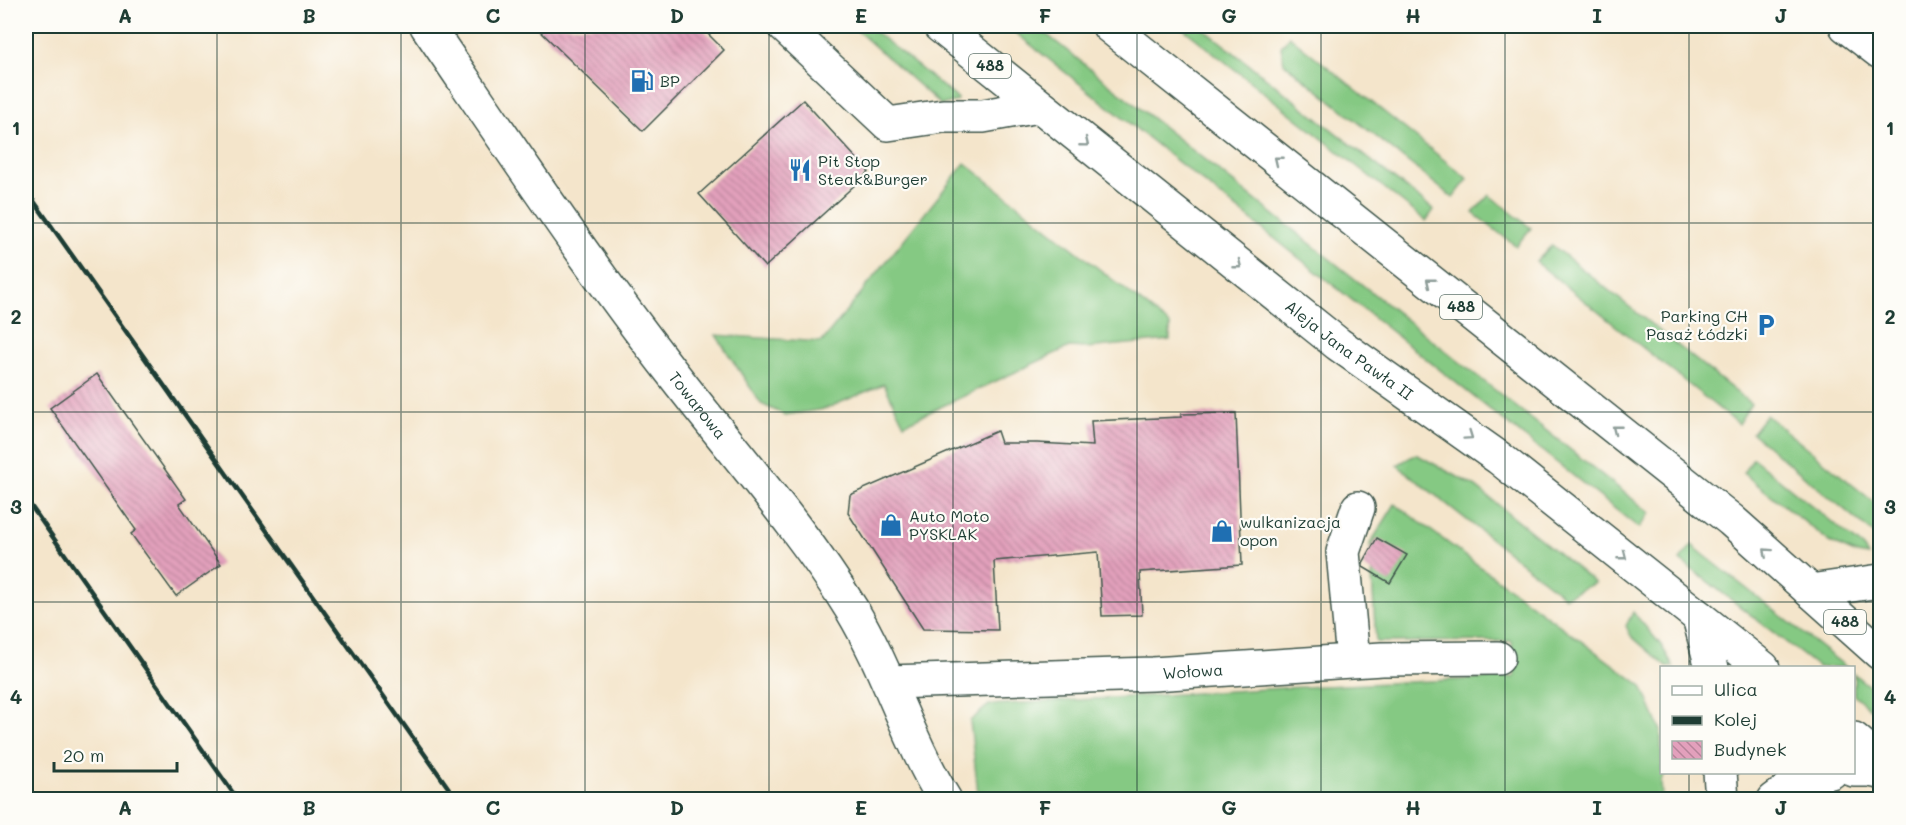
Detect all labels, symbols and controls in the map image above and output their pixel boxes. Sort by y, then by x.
text: A [118,2,132,28]
text: B [302,2,316,28]
text: C [486,2,501,28]
text: D [670,2,684,28]
text: E [855,2,867,28]
text: F [1039,2,1052,28]
text: G [1221,2,1237,28]
text: H [1405,2,1421,28]
text: I [1592,2,1602,28]
text: J [1774,2,1788,28]
road number: 488 [969,54,1011,78]
fuel station icon: BP [629,68,655,94]
place label: BP [660,70,680,91]
text: 1 [12,114,20,140]
text: 1 [1886,114,1894,140]
one-way arrow [1078,135,1089,146]
place label: Pit Stop Steak&Burger [818,150,928,189]
restaurant icon: Pit Stop Steak&Burger [787,157,813,183]
one-way arrow [1273,157,1284,168]
one-way arrow [1231,257,1242,268]
one-way arrow [1426,279,1437,290]
street label: Aleja Jana Pawła II [1281,295,1418,404]
road number: 488 [1440,295,1482,319]
text: 2 [10,303,22,329]
text: 2 [1884,303,1896,329]
place label: Parking CH Pasaż Łódzki [1646,305,1748,344]
parking icon: Parking CH Pasaż Łódzki [1753,312,1779,338]
street label: Towarowa [665,367,731,443]
one-way arrow [1611,426,1622,437]
one-way arrow [1462,429,1473,440]
text: 3 [10,493,22,519]
text: 3 [1884,493,1896,519]
place label: Auto Moto PYSKLAK [909,505,989,544]
place label: wulkanizacja opon [1240,511,1341,550]
shop icon: Auto Moto PYSKLAK [878,512,904,538]
shop icon: wulkanizacja opon [1209,518,1235,544]
one-way arrow [1616,548,1627,559]
one-way arrow [1763,548,1774,559]
road number: 488 [1824,610,1866,634]
street label: Wołowa [1162,658,1224,683]
legend [1660,666,1855,774]
text: Ulica [1714,677,1758,701]
text: 4 [10,683,23,709]
text: 4 [1884,683,1897,709]
text: Kolej [1714,707,1757,731]
scale bar [54,735,177,773]
text: Budynek [1714,737,1787,761]
text: 20 m [63,743,104,767]
text: A [118,794,132,820]
text: B [302,794,316,820]
text: C [486,794,501,820]
text: D [670,794,684,820]
text: E [855,794,867,820]
text: F [1039,794,1052,820]
text: G [1221,794,1237,820]
text: H [1405,794,1421,820]
text: I [1592,794,1602,820]
text: J [1774,794,1788,820]

